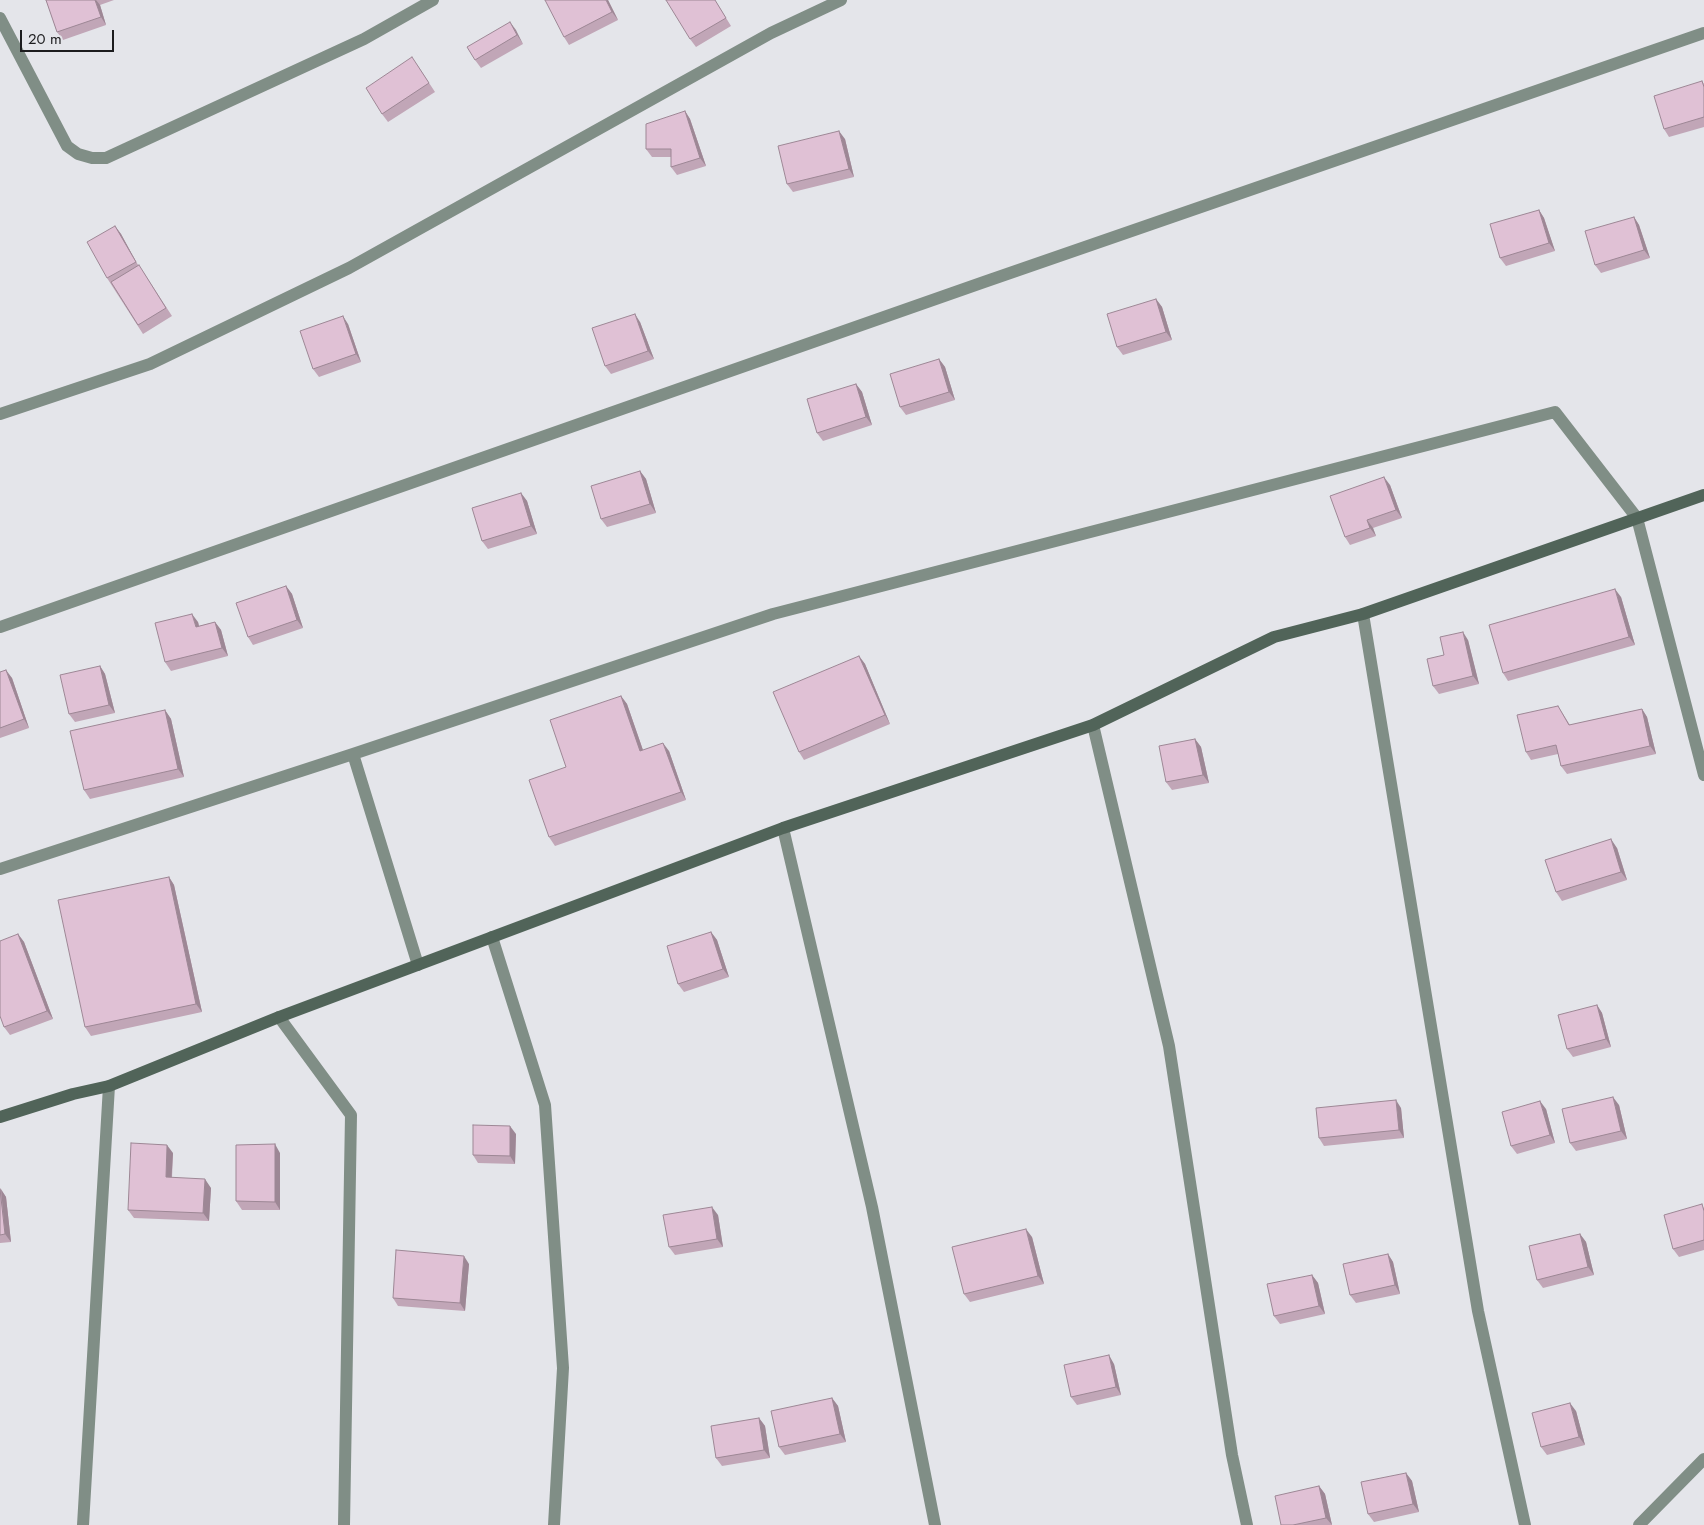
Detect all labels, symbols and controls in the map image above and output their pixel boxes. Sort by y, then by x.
scale bar [22,20,116,52]
text: 20 m [28,28,62,50]

